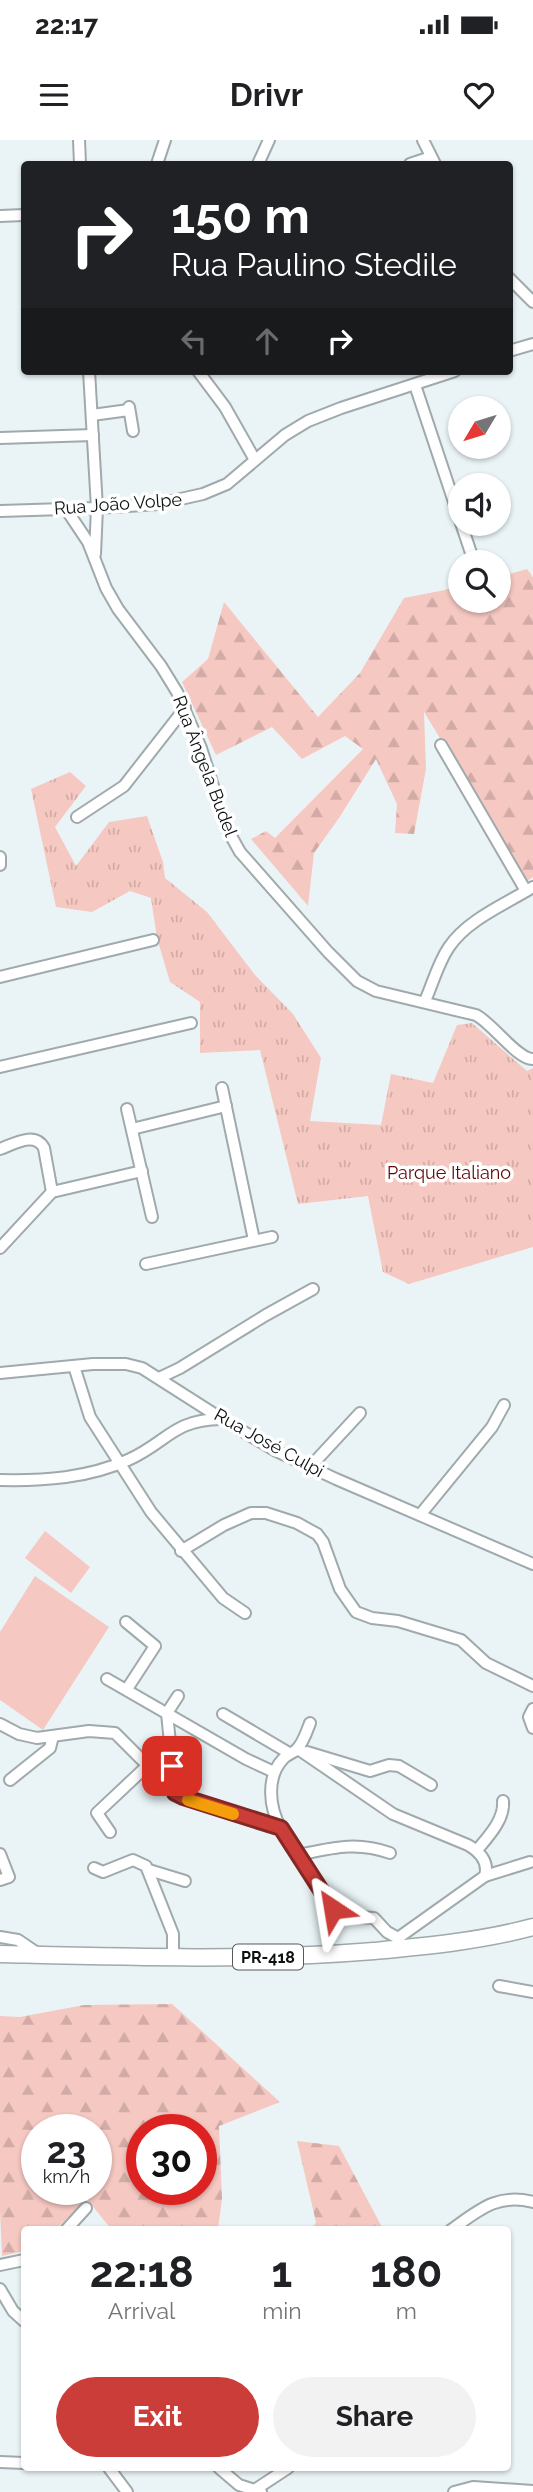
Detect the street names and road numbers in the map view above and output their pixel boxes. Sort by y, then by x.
street label: Rua João Volpe [53,489,183,518]
street label: Rua Ângela Budel [169,692,243,839]
street label: Rua José Culpi [211,1404,328,1481]
road number: PR-418 [233,1944,303,1969]

